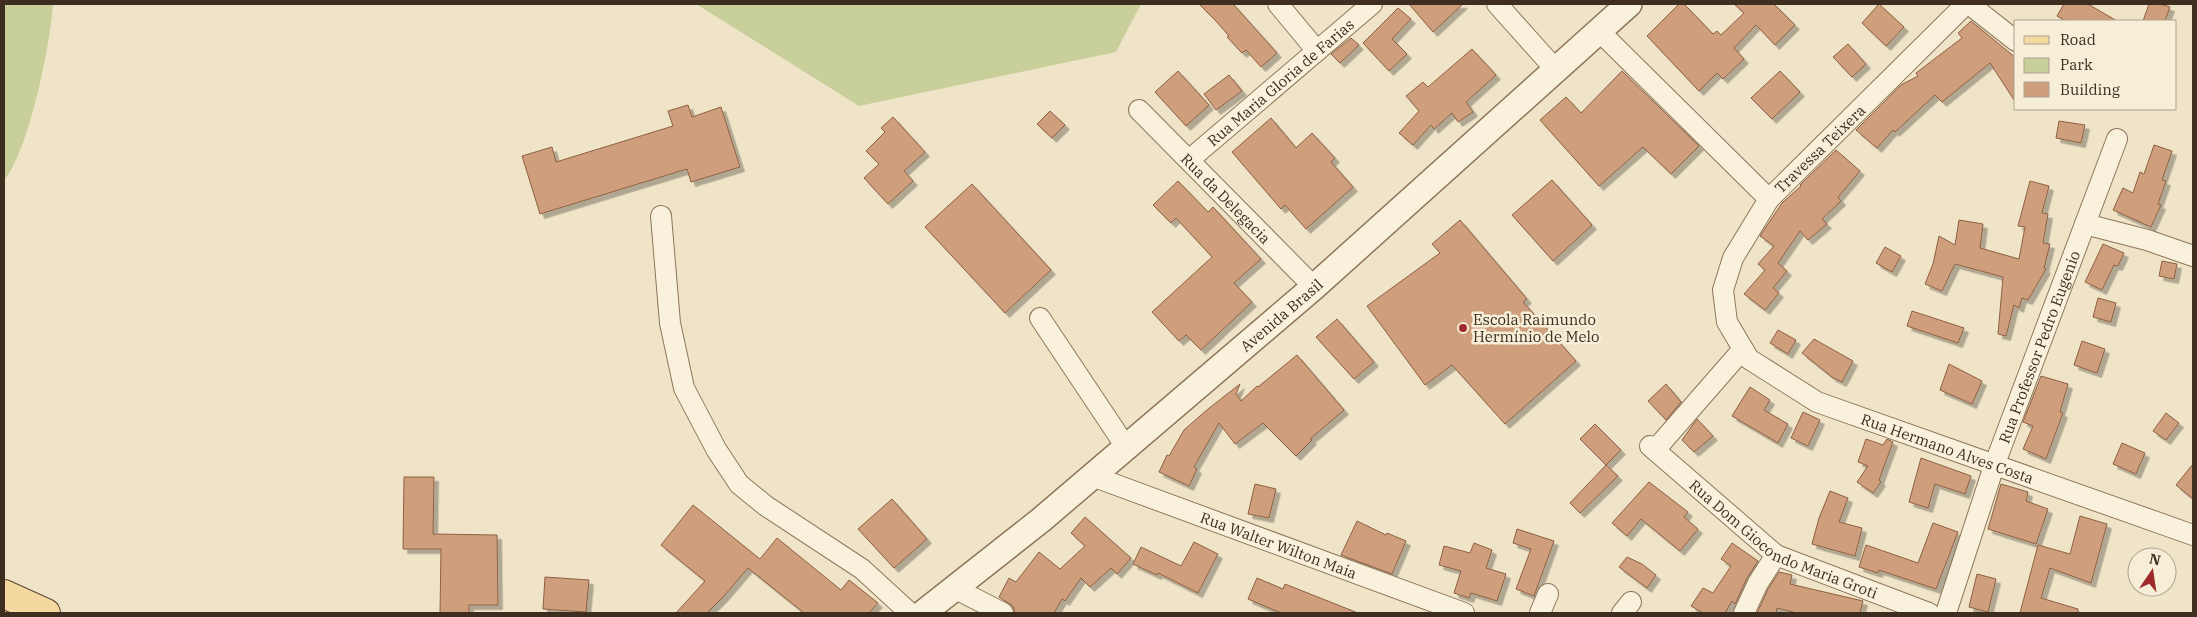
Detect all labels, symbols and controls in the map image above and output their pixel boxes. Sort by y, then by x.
street label: Rua Maria Gloria de Farias [1203,14,1358,150]
legend [2014,20,2177,110]
text: Road [2060,30,2096,49]
text: Park [2060,55,2093,74]
text: Building [2060,80,2120,99]
street label: Travessa Teixera [1771,101,1869,197]
street label: Rua da Delegacia [1177,149,1275,248]
street label: Rua Professor Pedro Eugenio [1994,248,2084,446]
street label: Avenida Brasil [1236,275,1326,356]
place label: Escola Raimundo Hermínio de Melo [1473,310,1599,346]
marker: Escola Raimundo Hermínio de Melo [1457,322,1469,334]
street label: Rua Hermano Alves Costa [1859,409,2036,487]
street label: Rua Dom Giocondo Maria Groti [1686,475,1881,602]
street label: Rua Walter Wilton Maia [1198,507,1360,582]
north arrow [2127,547,2177,597]
text: N [2148,549,2162,569]

